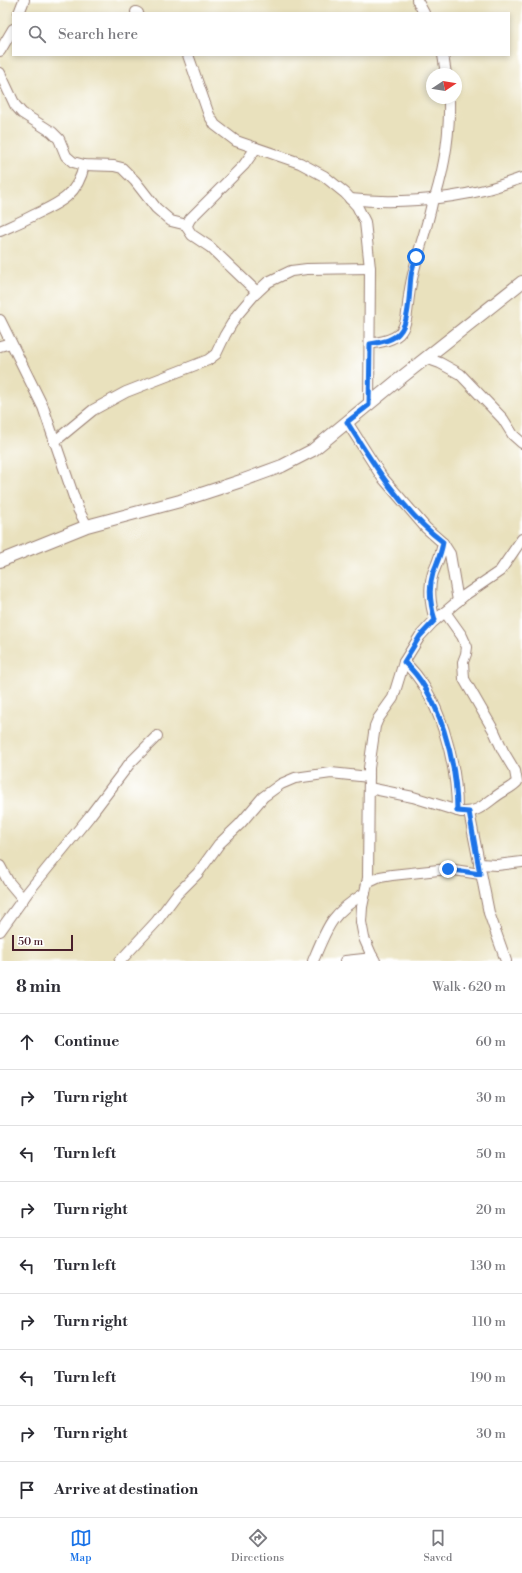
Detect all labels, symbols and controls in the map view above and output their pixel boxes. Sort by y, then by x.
search box [12,12,510,56]
icon: search [26,23,48,45]
text: Search here [58,25,138,44]
north arrow [426,68,462,104]
route start [407,248,425,266]
route end [439,860,457,878]
scale bar [12,933,73,952]
text: 50 m [18,935,43,949]
text: 8 min [16,976,61,998]
text: Walk · 620 m [432,979,506,995]
icon: ahead [16,1031,38,1053]
text: Continue [54,1032,119,1051]
text: 60 m [475,1034,506,1050]
icon: right [16,1087,38,1109]
text: Turn right [54,1088,128,1107]
text: 30 m [476,1090,506,1106]
icon: left [16,1143,38,1165]
text: Turn left [54,1144,116,1163]
text: 50 m [476,1146,506,1162]
icon: right [16,1199,38,1221]
text: Turn right [54,1200,128,1219]
text: 20 m [476,1202,506,1218]
icon: left [16,1255,38,1277]
text: Turn left [54,1256,116,1275]
text: 130 m [471,1258,506,1274]
icon: right [16,1311,38,1333]
text: Turn right [54,1312,128,1331]
text: 110 m [472,1314,506,1330]
icon: left [16,1367,38,1389]
text: Turn left [54,1368,116,1387]
text: 190 m [470,1370,506,1386]
icon: right [16,1423,38,1445]
text: Turn right [54,1424,128,1443]
text: 30 m [476,1426,506,1442]
icon: arrive [16,1479,38,1501]
text: Arrive at destination [54,1480,198,1499]
tab: Map [70,1527,92,1565]
tab: Directions [231,1527,284,1565]
tab: Saved [423,1527,452,1565]

